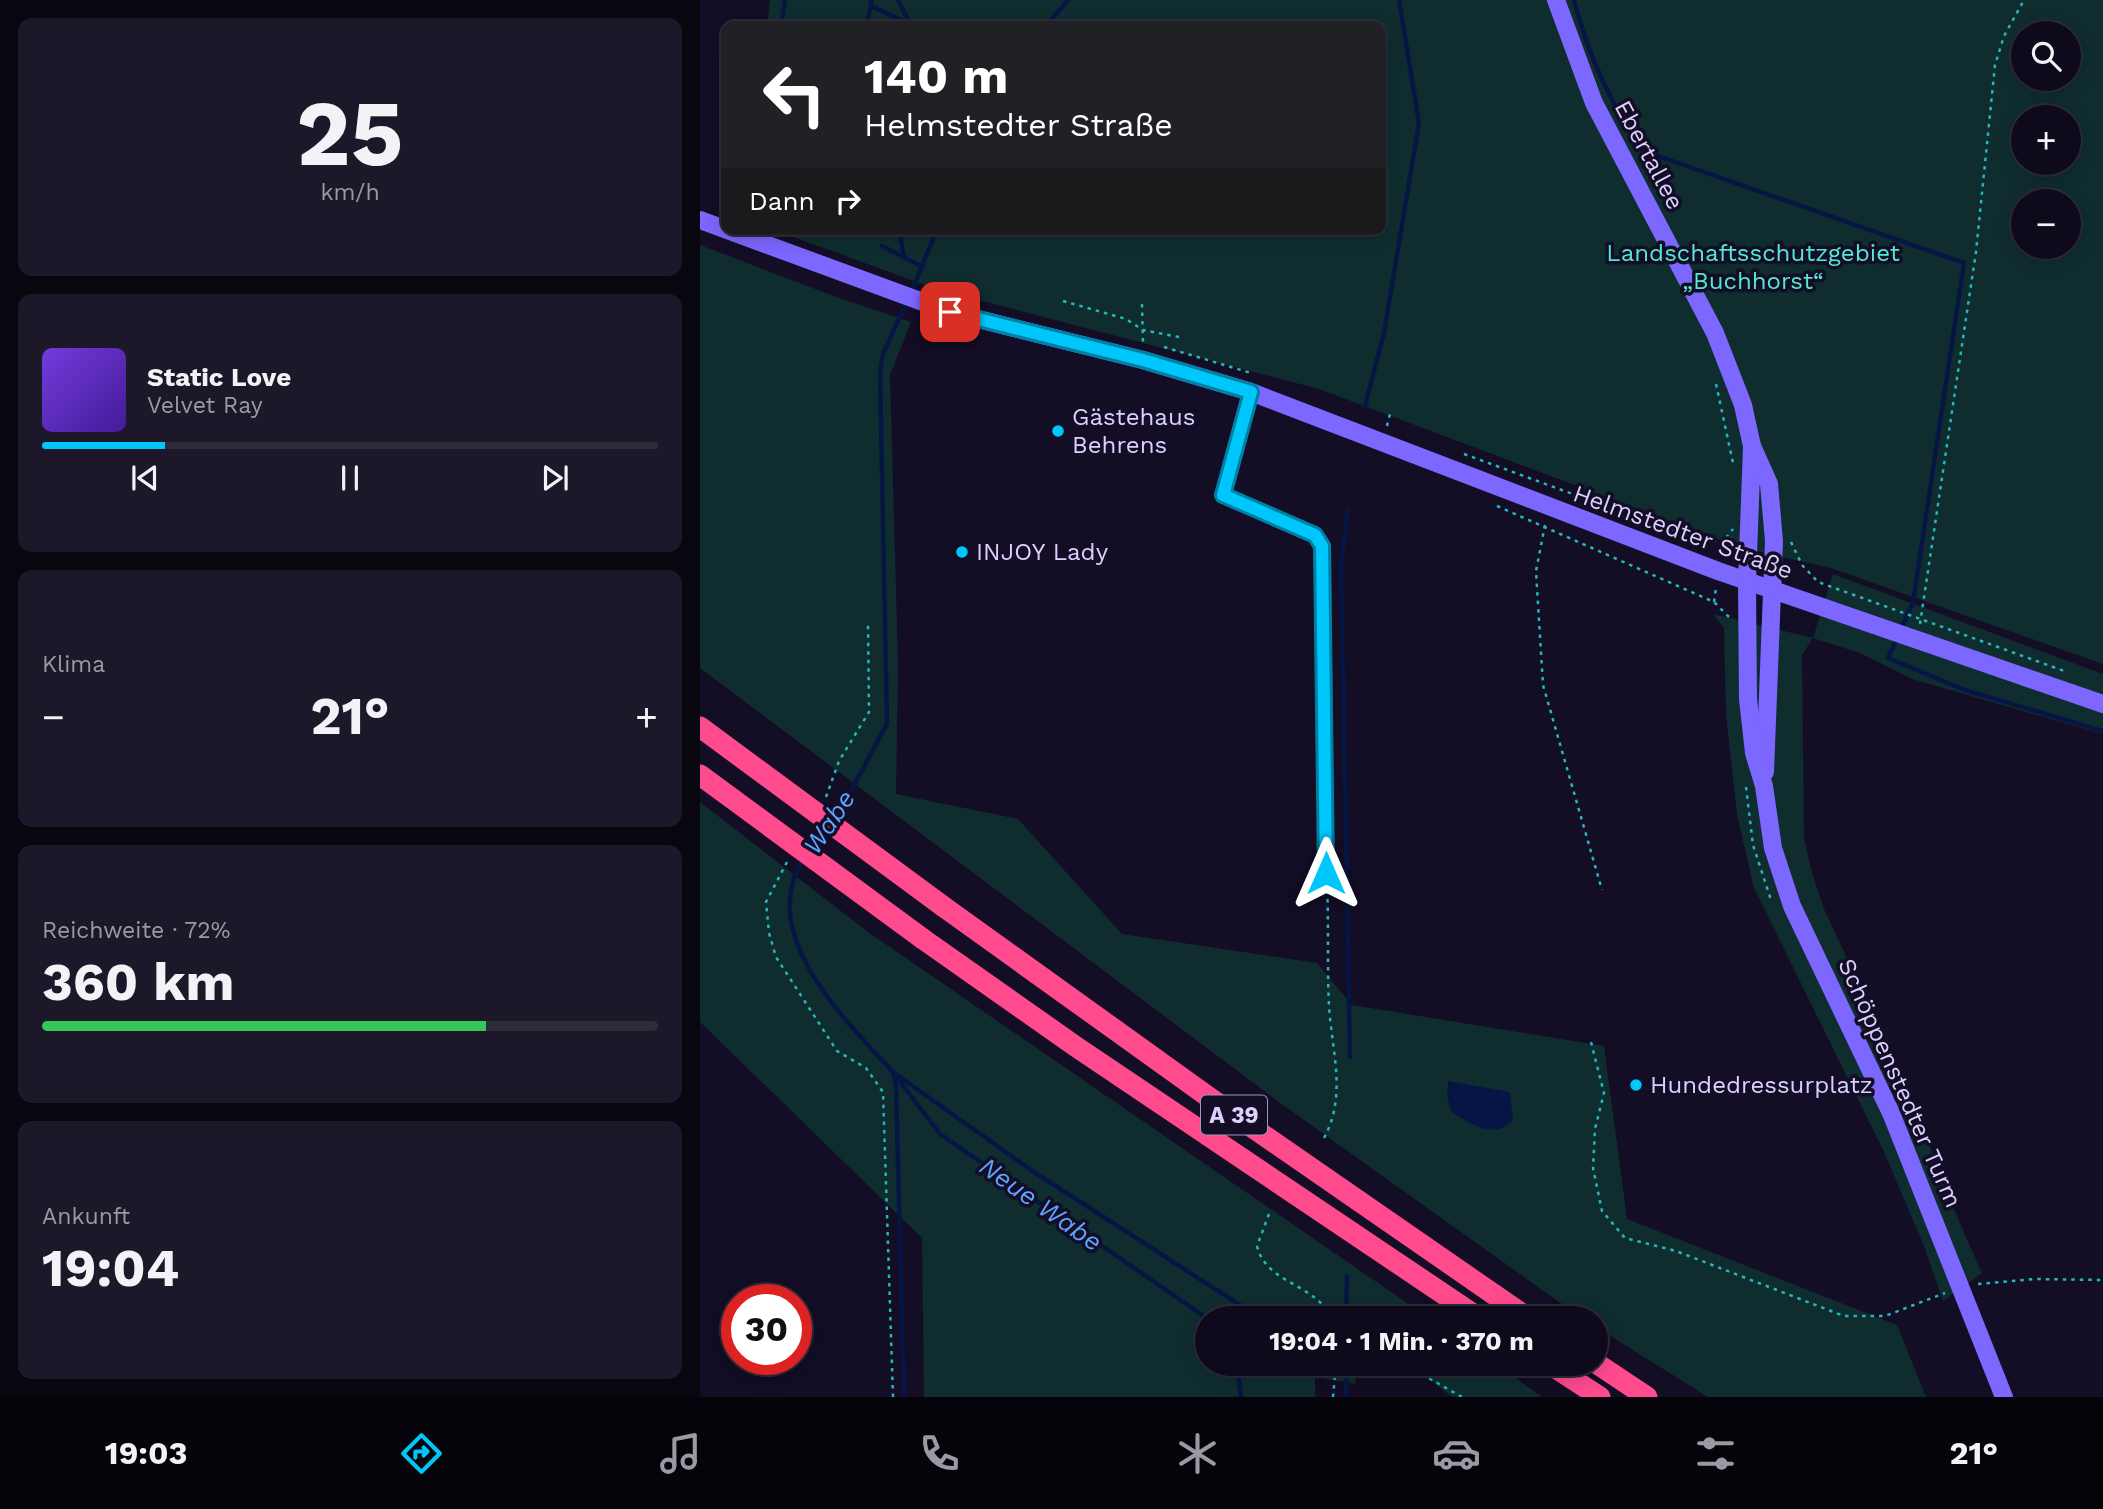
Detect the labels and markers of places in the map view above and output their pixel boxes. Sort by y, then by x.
pin [920,282,980,342]
place label: Gästehaus Behrens [1072,403,1195,459]
marker: Gästehaus Behrens [1050,423,1066,439]
place label: INJOY Lady [976,538,1109,566]
marker: INJOY Lady [954,544,970,560]
place label: Hundedressurplatz [1650,1071,1873,1099]
marker: Hundedressurplatz [1628,1077,1644,1093]

